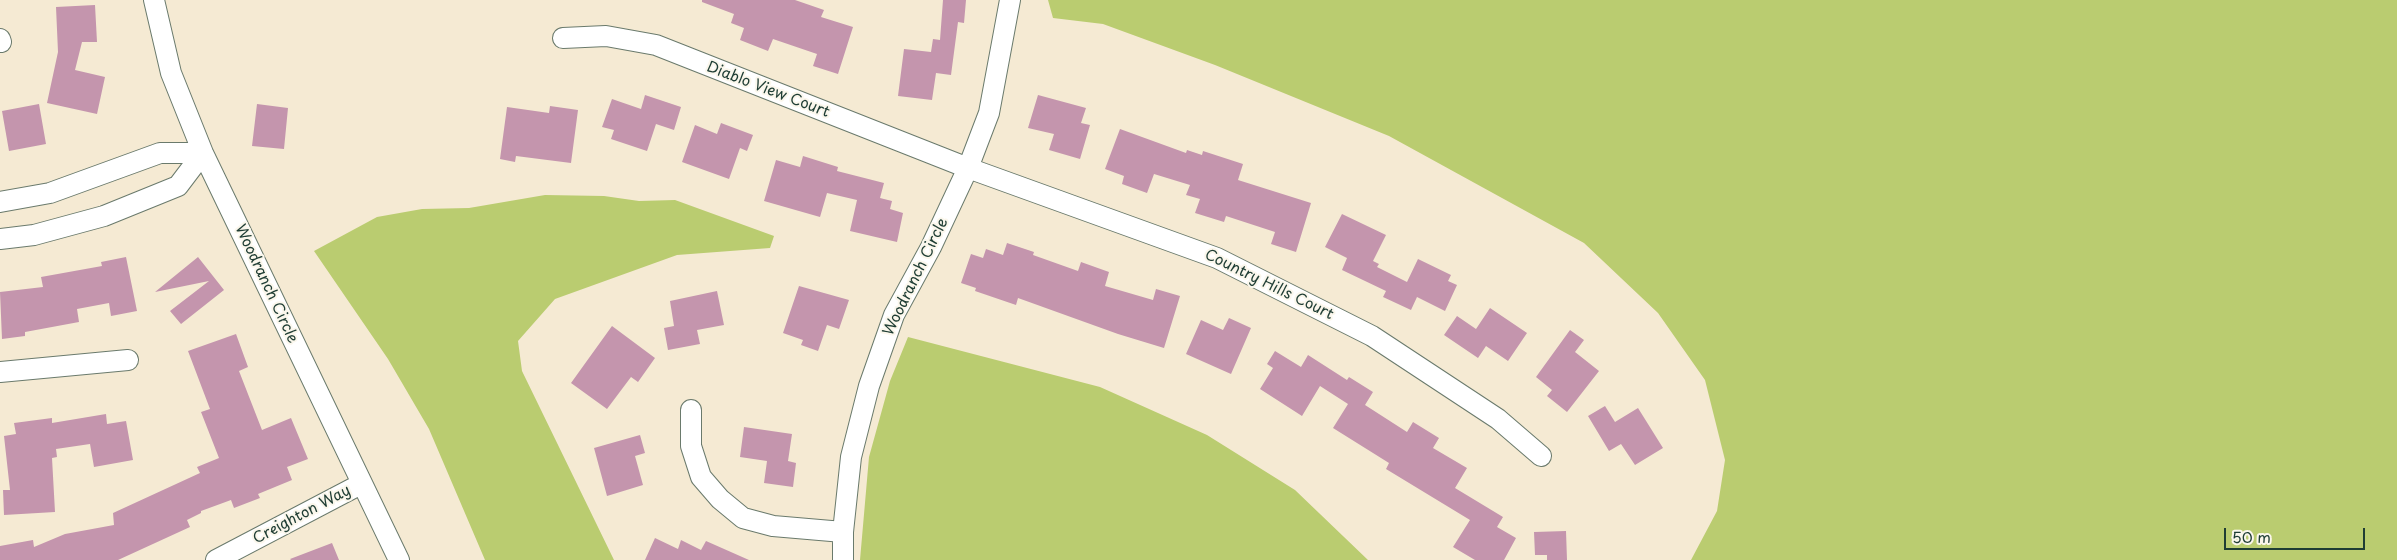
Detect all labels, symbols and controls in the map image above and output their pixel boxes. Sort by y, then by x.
street label: Diablo View Court [704,58,832,122]
street label: Woodranch Circle [880,215,952,339]
street label: Woodranch Circle [231,222,301,346]
street label: Country Hills Court [1202,246,1336,324]
street label: Creighton Way [250,482,354,548]
scale bar [2227,518,2368,550]
text: 50 m [2232,525,2271,548]

